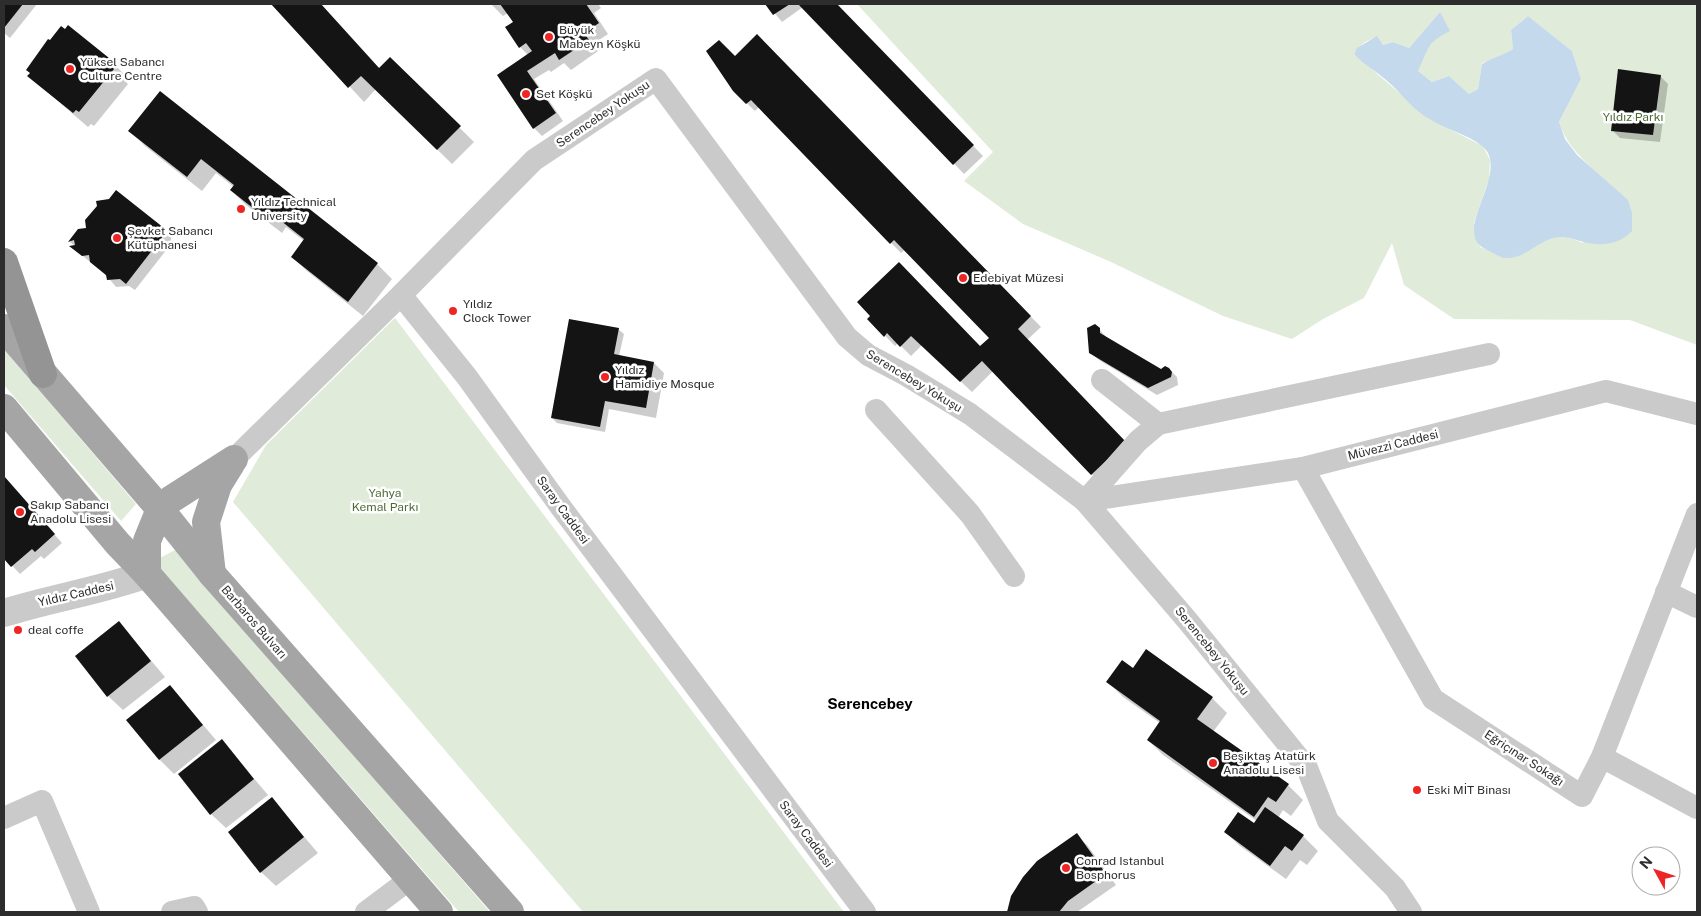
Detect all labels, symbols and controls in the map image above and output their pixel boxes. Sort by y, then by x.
place label: Büyük Mabeyn Köşkü [559,23,641,51]
marker: Büyük Mabeyn Köşkü [543,31,555,43]
place label: Yüksel Sabancı Culture Centre [80,55,164,83]
marker: Yüksel Sabancı Culture Centre [64,63,76,75]
street label: Serencebey Yokuşu [554,78,652,150]
place label: Set Köşkü [536,87,592,101]
marker: Set Köşkü [520,88,532,100]
park label: Yıldız Parkı [1603,110,1663,124]
place label: Yıldız Technical University [251,195,337,223]
marker: Yıldız Technical University [235,203,247,215]
place label: Şevket Sabancı Kütüphanesi [127,224,213,252]
marker: Şevket Sabancı Kütüphanesi [111,232,123,244]
place label: Edebiyat Müzesi [973,271,1064,285]
marker: Edebiyat Müzesi [957,272,969,284]
place label: Yıldız Clock Tower [463,297,532,325]
marker: Yıldız Clock Tower [447,305,459,317]
street label: Serencebey Yokuşu [863,347,965,415]
place label: Yıldız Hamidiye Mosque [615,363,715,391]
marker: Yıldız Hamidiye Mosque [599,371,611,383]
street label: Müvezzi Caddesi [1346,427,1440,463]
street label: Saray Caddesi [534,474,592,546]
park label: Yahya Kemal Parkı [352,486,418,514]
place label: Sakıp Sabancı Anadolu Lisesi [30,498,111,526]
marker: Sakıp Sabancı Anadolu Lisesi [14,506,26,518]
street label: Yıldız Caddesi [37,578,115,609]
street label: Barbaros Bulvarı [219,583,289,661]
street label: Serencebey Yokuşu [1172,604,1252,698]
place label: deal coffe [28,623,84,637]
marker: deal coffe [12,624,24,636]
district label: Serencebey [827,695,913,712]
street label: Eğriçınar Sokağı [1482,727,1566,789]
place label: Beşiktaş Atatürk Anadolu Lisesi [1223,749,1316,777]
marker: Beşiktaş Atatürk Anadolu Lisesi [1207,757,1219,769]
place label: Eski MİT Binası [1427,783,1511,797]
marker: Eski MİT Binası [1411,784,1423,796]
street label: Saray Caddesi [776,798,836,870]
north arrow [1631,846,1681,896]
text: N [1636,853,1656,872]
place label: Conrad Istanbul Bosphorus [1076,854,1165,882]
marker: Conrad Istanbul Bosphorus [1060,862,1072,874]

